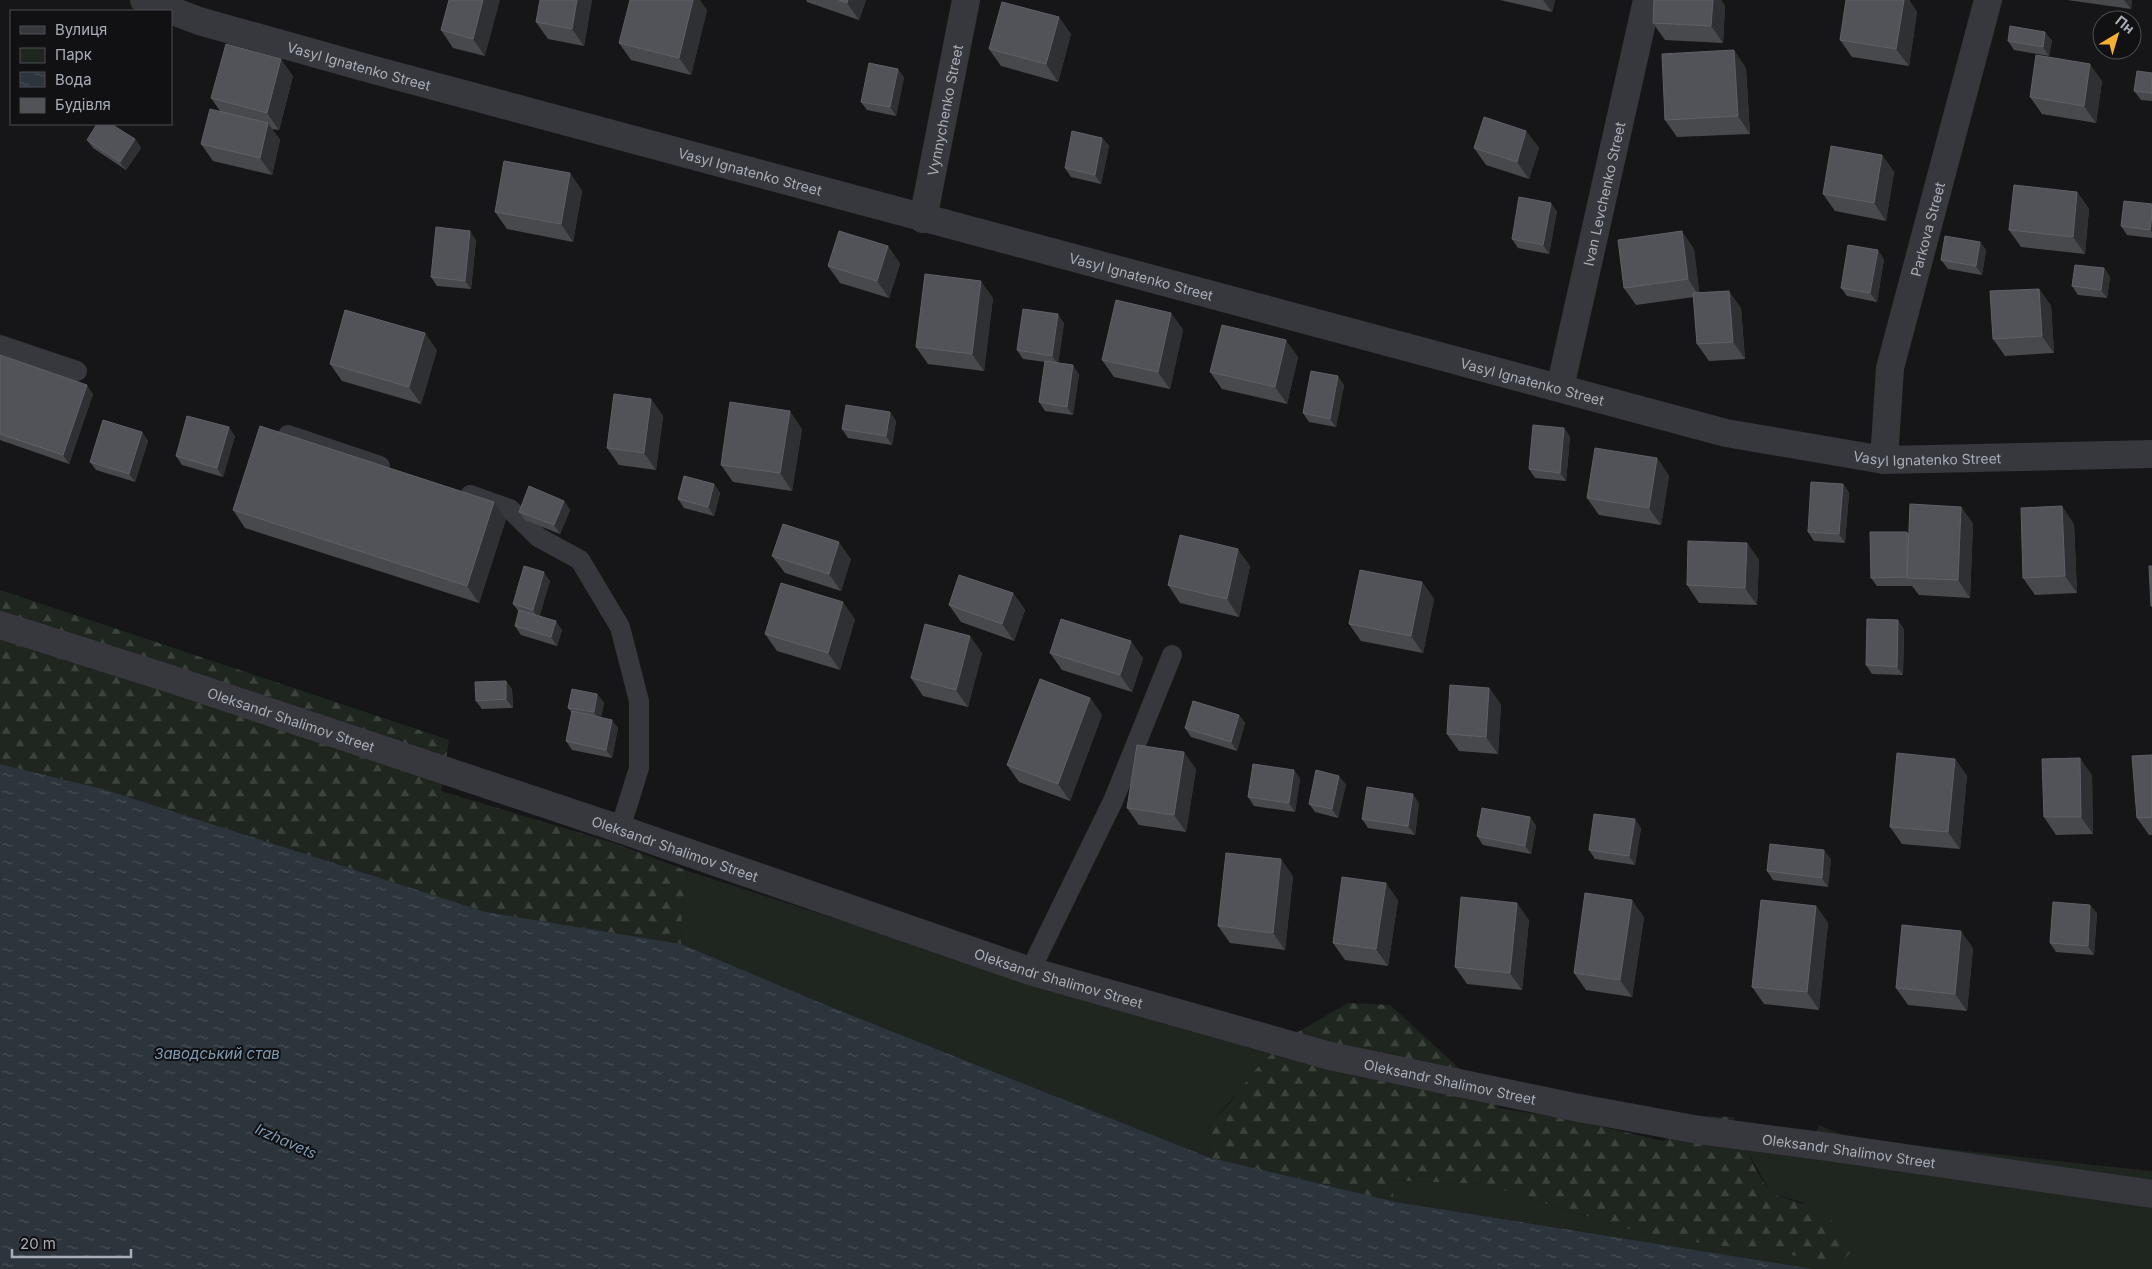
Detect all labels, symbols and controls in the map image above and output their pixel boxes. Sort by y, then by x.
legend [10,10,172,125]
north arrow [2092,10,2142,60]
text: Пн [2113,12,2138,37]
text: Вулиця [55,20,107,39]
street label: Vasyl Ignatenko Street [285,38,433,93]
street label: Vynnychenko Street [923,43,966,177]
text: Парк [55,45,92,64]
text: Вода [55,70,92,89]
text: Будівля [55,95,111,114]
street label: Ivan Levchenko Street [1579,120,1628,267]
street label: Vasyl Ignatenko Street [676,144,824,199]
street label: Parkova Street [1906,180,1948,278]
street label: Vasyl Ignatenko Street [1067,249,1215,304]
street label: Vasyl Ignatenko Street [1459,354,1607,409]
street label: Vasyl Ignatenko Street [1852,446,2002,469]
street label: Oleksandr Shalimov Street [205,683,377,755]
street label: Oleksandr Shalimov Street [590,812,761,885]
street label: Oleksandr Shalimov Street [972,944,1145,1011]
water label: Заводський став [154,1044,280,1063]
street label: Oleksandr Shalimov Street [1363,1055,1538,1107]
water label: Irzhavets [252,1119,320,1163]
street label: Oleksandr Shalimov Street [1761,1130,1937,1171]
scale bar [12,1226,131,1258]
text: 20 m [20,1234,56,1253]

